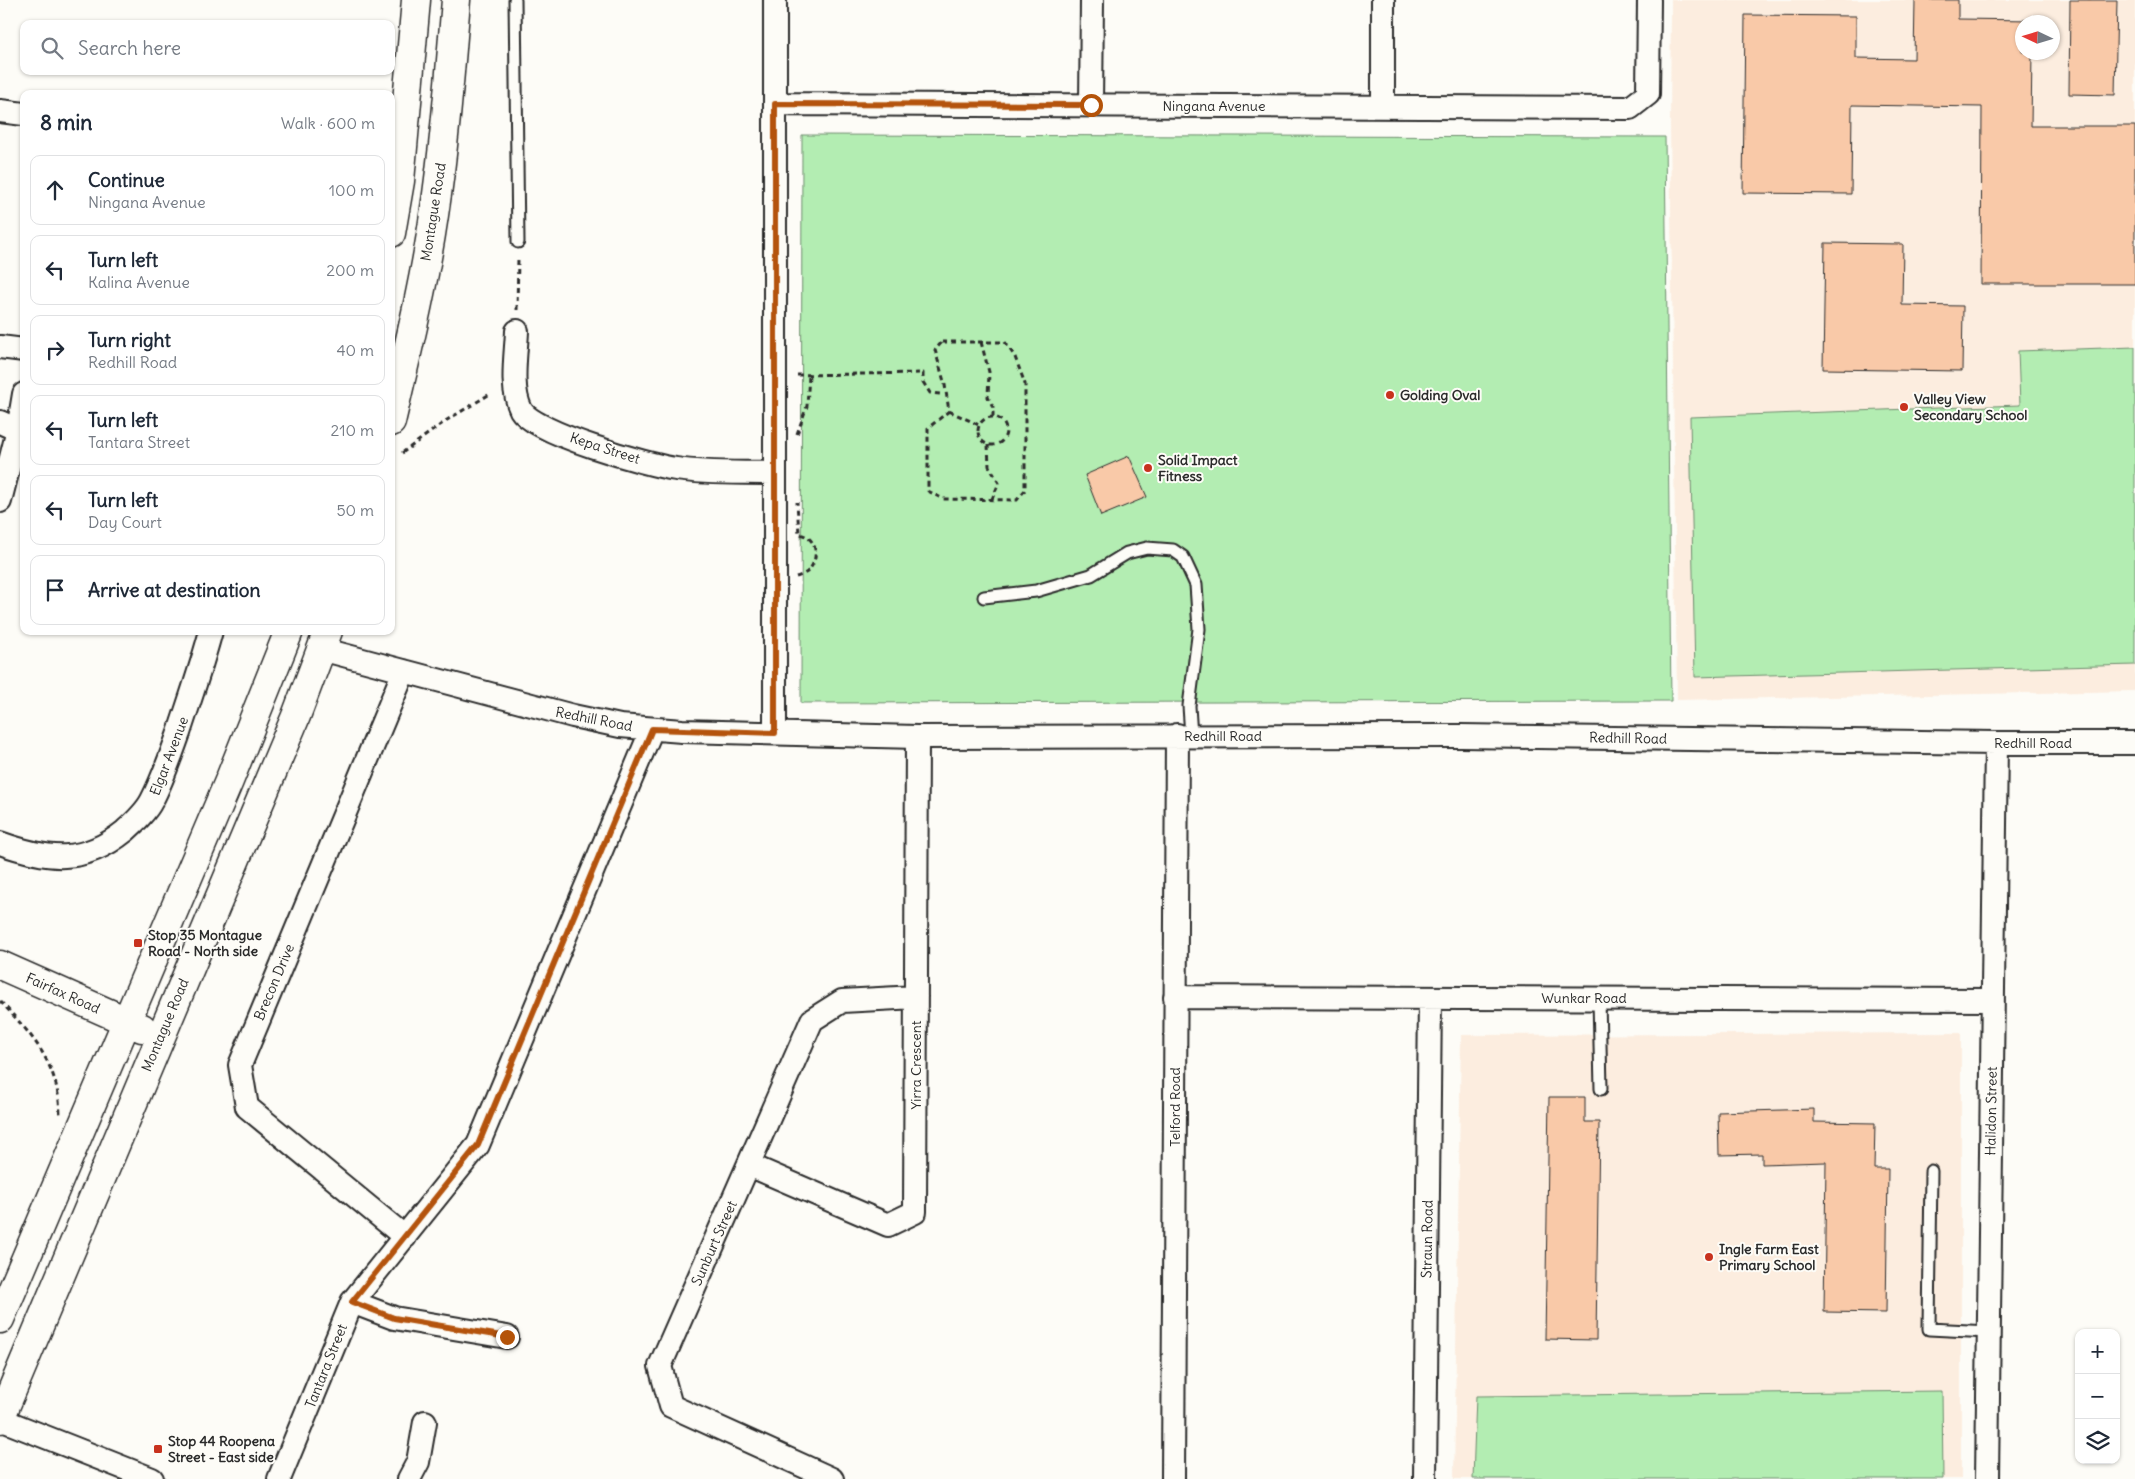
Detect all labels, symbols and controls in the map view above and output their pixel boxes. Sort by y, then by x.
north arrow [2015,15,2060,60]
search box [20,20,395,75]
icon: search [38,34,66,62]
text: Search here [78,36,181,60]
route start [1080,94,1103,117]
street label: Ningana Avenue [1162,97,1266,115]
text: 8 min [40,109,92,136]
text: Walk · 600 m [281,113,375,133]
street label: Montague Road [416,162,450,262]
text: Continue [88,168,165,192]
icon: ahead [41,176,69,204]
text: 100 m [329,180,374,200]
text: Ningana Avenue [88,192,206,212]
text: Turn left [88,248,158,272]
icon: left [41,256,69,284]
text: 200 m [326,260,374,280]
text: Kalina Avenue [88,272,190,292]
text: Turn right [88,328,171,352]
icon: right [41,336,69,364]
text: 40 m [336,340,374,360]
text: Redhill Road [88,352,177,372]
place label: Golding Oval [1400,386,1480,404]
marker: Golding Oval [1384,389,1396,401]
place label: Valley View Secondary School [1914,390,2027,424]
marker: Valley View Secondary School [1898,401,1910,413]
text: Turn left [88,408,158,432]
icon: left [41,416,69,444]
text: 210 m [331,420,374,440]
street label: Kepa Street [568,428,643,468]
text: Tantara Street [88,432,190,452]
place label: Solid Impact Fitness [1158,451,1238,485]
marker: Solid Impact Fitness [1142,462,1154,474]
text: Turn left [88,488,158,512]
icon: left [41,496,69,524]
text: 50 m [336,500,374,520]
text: Day Court [88,512,162,532]
icon: arrive [41,576,69,604]
text: Arrive at destination [88,578,261,602]
street label: Redhill Road [554,703,634,735]
street label: Elgar Avenue [146,714,192,798]
street label: Redhill Road [1184,727,1262,745]
street label: Redhill Road [1589,728,1667,748]
street label: Redhill Road [1994,734,2072,752]
place label: Stop 35 Montague Road - North side [148,926,262,960]
marker: Stop 35 Montague Road - North side [132,937,144,949]
street label: Brecon Drive [250,941,298,1023]
street label: Fairfax Road [23,969,103,1017]
street label: Montague Road [137,976,193,1074]
street label: Wunkar Road [1541,989,1627,1007]
street label: Yirra Crescent [907,1020,925,1109]
street label: Halidon Street [1981,1066,2001,1156]
street label: Telford Road [1166,1067,1184,1147]
street label: Sunburt Street [687,1197,741,1288]
street label: Straun Road [1417,1200,1437,1278]
place label: Ingle Farm East Primary School [1719,1240,1819,1274]
marker: Ingle Farm East Primary School [1703,1251,1715,1263]
street label: Tantara Street [301,1321,351,1411]
route end [496,1326,519,1349]
map controls [2075,1329,2120,1464]
button: + [2075,1329,2120,1374]
button: − [2075,1374,2120,1419]
button: layers [2075,1419,2120,1464]
place label: Stop 44 Roopena Street - East side [168,1432,275,1466]
marker: Stop 44 Roopena Street - East side [152,1443,164,1455]

